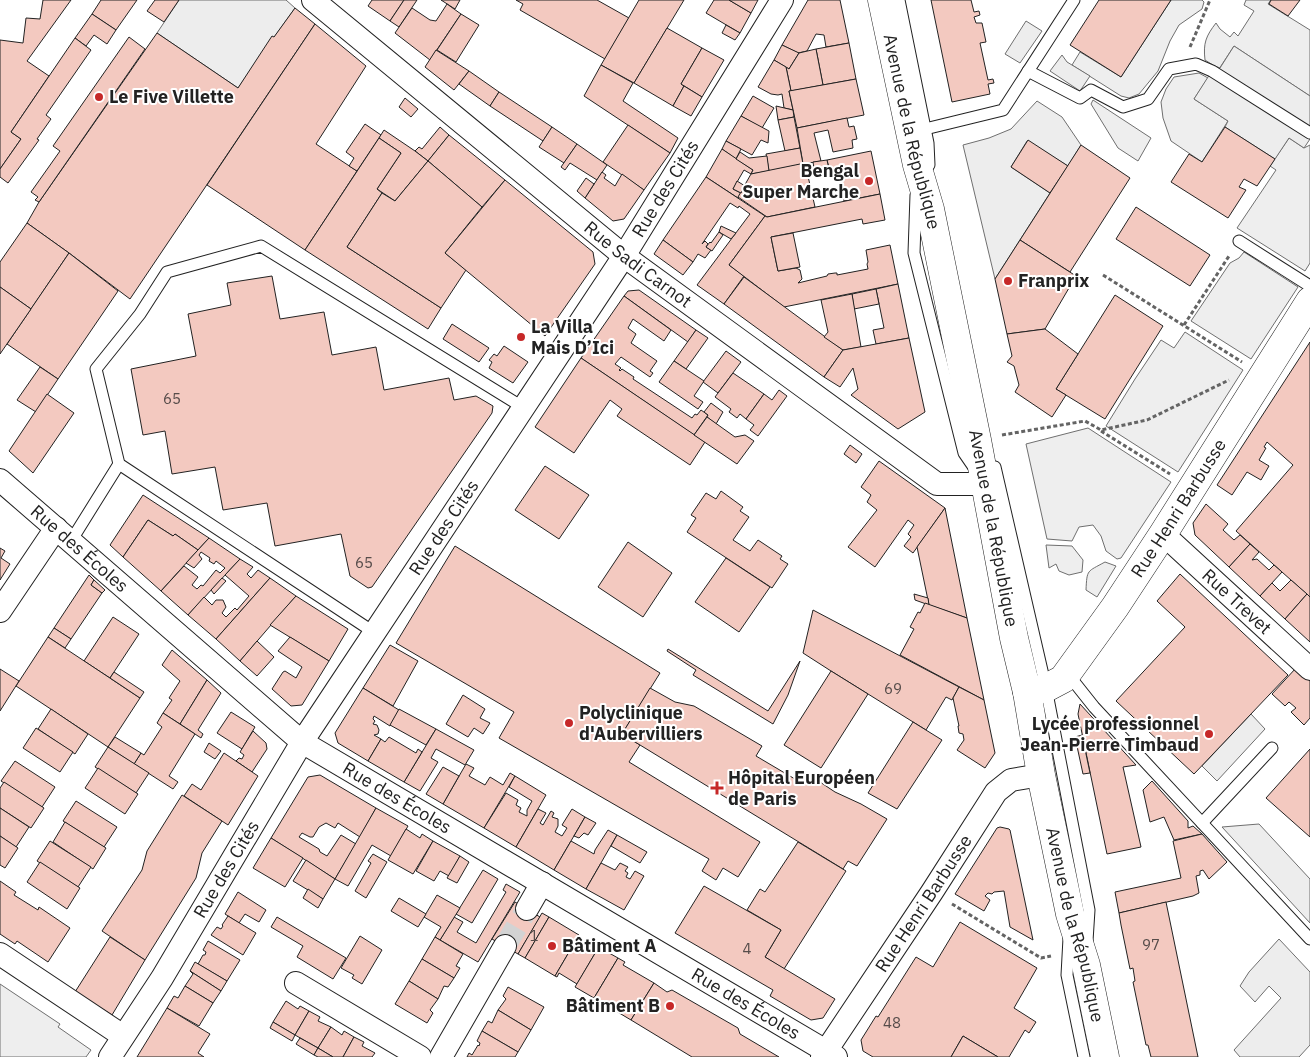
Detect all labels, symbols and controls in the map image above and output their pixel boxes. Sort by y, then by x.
street label: Avenue de la République [878,32,946,231]
place label: Le Five Villette [109,85,234,108]
marker: Le Five Villette [93,91,105,103]
street label: Rue des Cités [626,136,704,241]
place label: Bengal Super Marche [742,159,860,203]
marker: Bengal Super Marche [863,175,875,187]
street label: Rue Sadi Carnot [580,216,696,312]
place label: Franprix [1018,269,1089,292]
marker: Franprix [1002,275,1014,287]
place label: La Villa Mais D’Ici [531,315,614,359]
marker: La Villa Mais D’Ici [515,331,527,343]
house number: 65 [163,389,181,408]
street label: Avenue de la République [964,428,1024,629]
street label: Rue Henri Barbusse [1126,434,1231,582]
street label: Rue des Cités [404,475,483,580]
street label: Rue des Écoles [26,500,133,597]
house number: 65 [355,553,373,572]
street label: Rue Trevet [1197,564,1277,639]
house number: 69 [884,679,902,698]
place label: Polyclinique d'Aubervilliers [579,701,703,745]
place label: Lycée professionnel Jean-Pierre Timbaud [1020,712,1200,756]
marker: Polyclinique d'Aubervilliers [563,717,575,729]
marker: Lycée professionnel Jean-Pierre Timbaud [1203,728,1215,740]
street label: Rue des Écoles [339,757,456,839]
place label: Hôpital Européen de Paris [728,766,875,810]
marker: Hôpital Européen de Paris [710,781,724,795]
street label: Rue des Cités [188,816,264,922]
street label: Avenue de la République [1041,825,1110,1024]
street label: Rue Henri Barbusse [870,830,977,977]
house number: 1 [529,926,539,945]
place label: Bâtiment A [562,934,657,957]
house number: 97 [1142,935,1160,954]
house number: 4 [742,939,752,958]
marker: Bâtiment A [546,940,558,952]
street label: Rue des Écoles [688,962,804,1044]
place label: Bâtiment B [566,994,660,1017]
marker: Bâtiment B [664,1000,676,1012]
house number: 48 [883,1013,901,1032]

